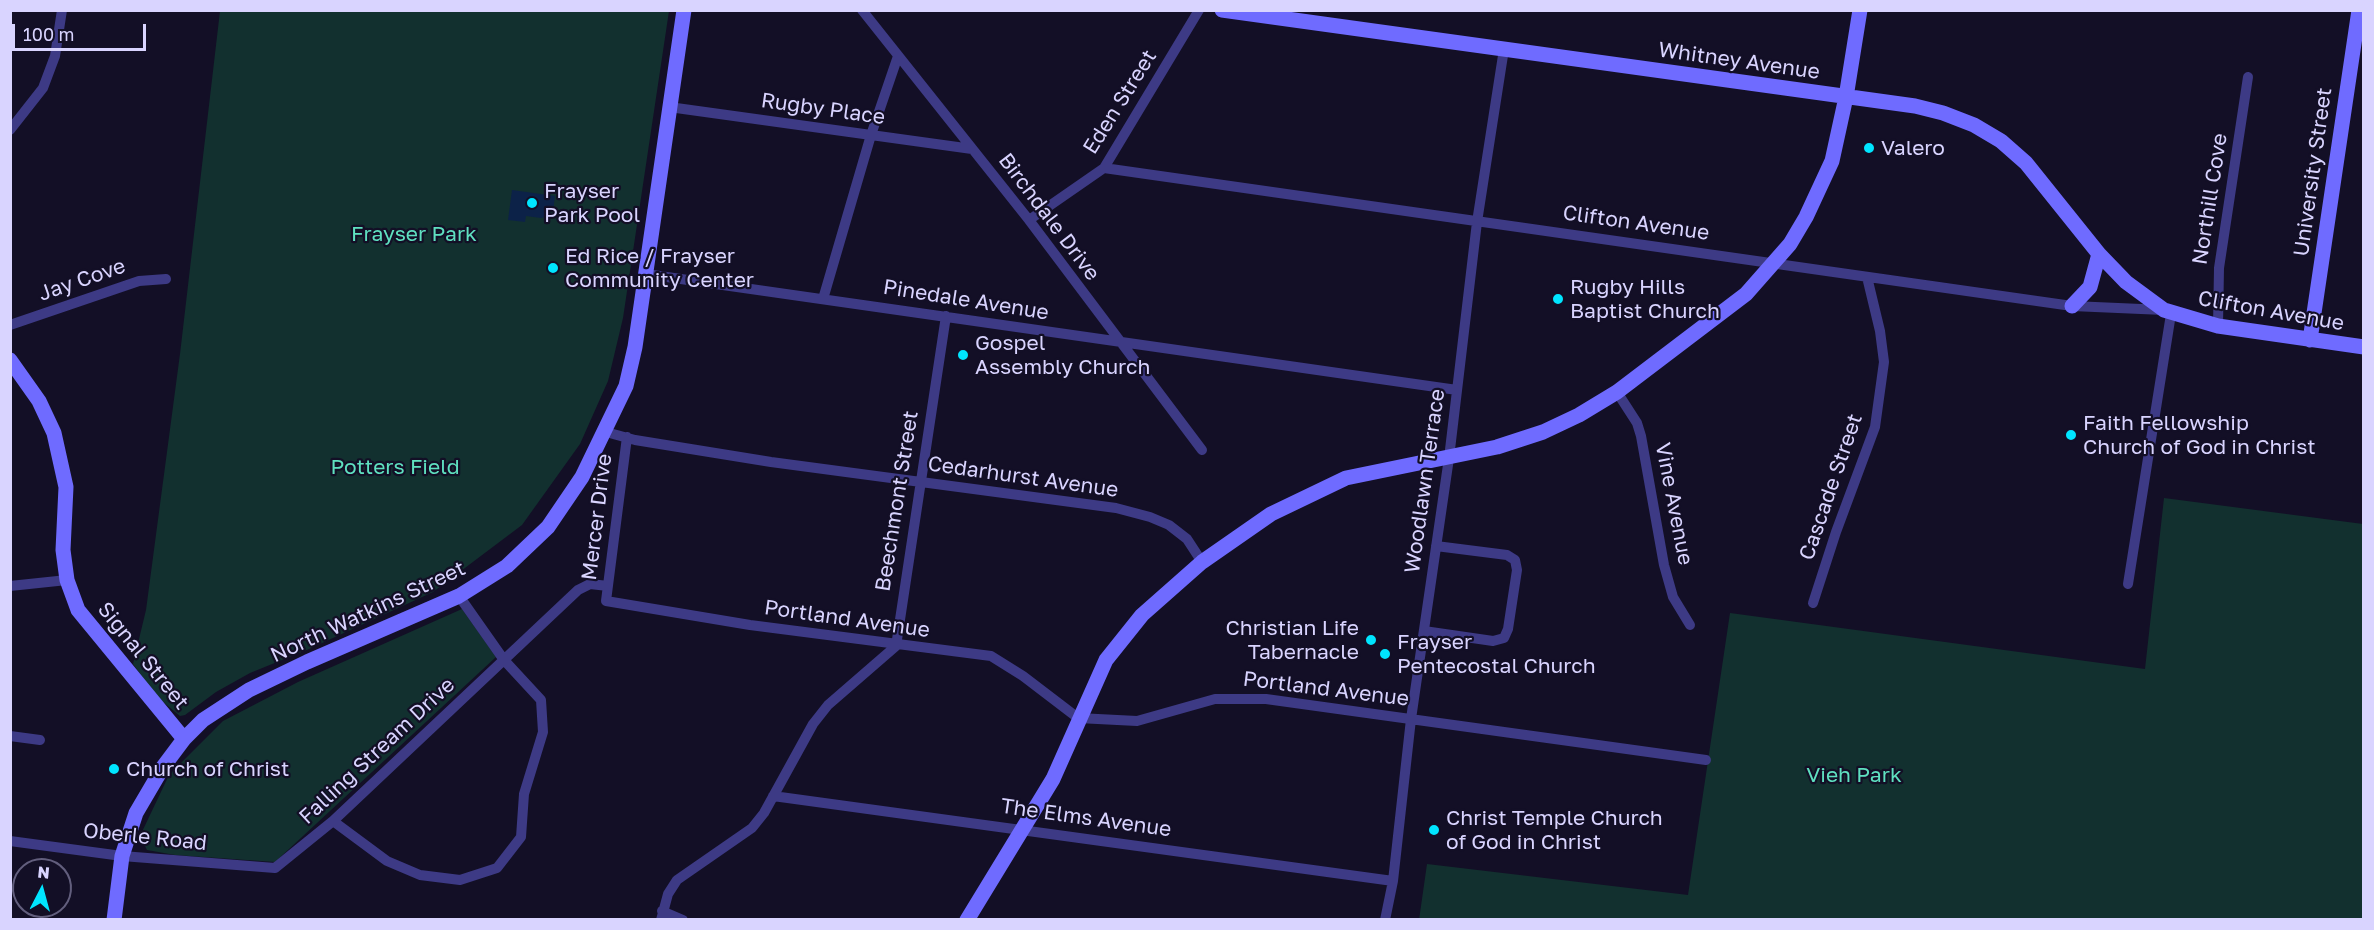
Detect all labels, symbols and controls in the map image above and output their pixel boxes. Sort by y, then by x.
scale bar [15,12,148,50]
text: 100 m [23,23,74,45]
street label: Whitney Avenue [1657,37,1821,85]
street label: Eden Street [1078,45,1162,159]
street label: University Street [2289,86,2337,258]
street label: Rugby Place [759,88,887,130]
street label: Northill Cove [2187,131,2233,267]
place label: Valero [1881,135,1945,161]
marker: Valero [1862,141,1876,155]
street label: Birchdale Drive [993,148,1105,286]
place label: Frayser Park Pool [544,178,640,228]
marker: Frayser Park Pool [525,196,539,210]
street label: Clifton Avenue [1561,200,1711,246]
park label: Frayser Park [351,221,477,247]
place label: Ed Rice / Frayser Community Center [565,243,754,293]
street label: Jay Cove [35,253,129,307]
marker: Ed Rice / Frayser Community Center [546,261,560,275]
street label: Pinedale Avenue [881,274,1051,326]
place label: Rugby Hills Baptist Church [1570,274,1720,324]
street label: Clifton Avenue [2196,286,2346,336]
marker: Rugby Hills Baptist Church [1551,292,1565,306]
place label: Gospel Assembly Church [975,330,1150,380]
marker: Gospel Assembly Church [956,348,970,362]
street label: Woodlawn Terrace [1400,387,1450,575]
street label: Beechmont Street [870,409,924,593]
place label: Faith Fellowship Church of God in Christ [2083,410,2316,460]
street label: Cascade Street [1794,411,1868,563]
marker: Faith Fellowship Church of God in Christ [2064,428,2078,442]
street label: Vine Avenue [1650,441,1698,567]
street label: Cedarhurst Avenue [926,451,1120,503]
street label: Mercer Drive [577,452,617,582]
park label: Potters Field [330,454,460,480]
street label: North Watkins Street [267,556,469,668]
street label: Portland Avenue [763,595,931,643]
street label: Signal Street [92,597,194,715]
place label: Christian Life Tabernacle [1226,615,1359,665]
place label: Frayser Pentecostal Church [1397,629,1596,679]
marker: Christian Life Tabernacle [1364,633,1378,647]
marker: Frayser Pentecostal Church [1378,647,1392,661]
street label: Portland Avenue [1242,666,1410,712]
street label: Falling Stream Drive [294,672,460,830]
place label: Church of Christ [126,756,289,782]
marker: Church of Christ [107,762,121,776]
park label: Vieh Park [1806,762,1902,788]
street label: The Elms Avenue [999,794,1173,842]
place label: Christ Temple Church of God in Christ [1446,805,1663,855]
street label: Oberle Road [82,818,208,856]
marker: Christ Temple Church of God in Christ [1427,823,1441,837]
north arrow [12,858,72,918]
text: N [37,862,51,883]

